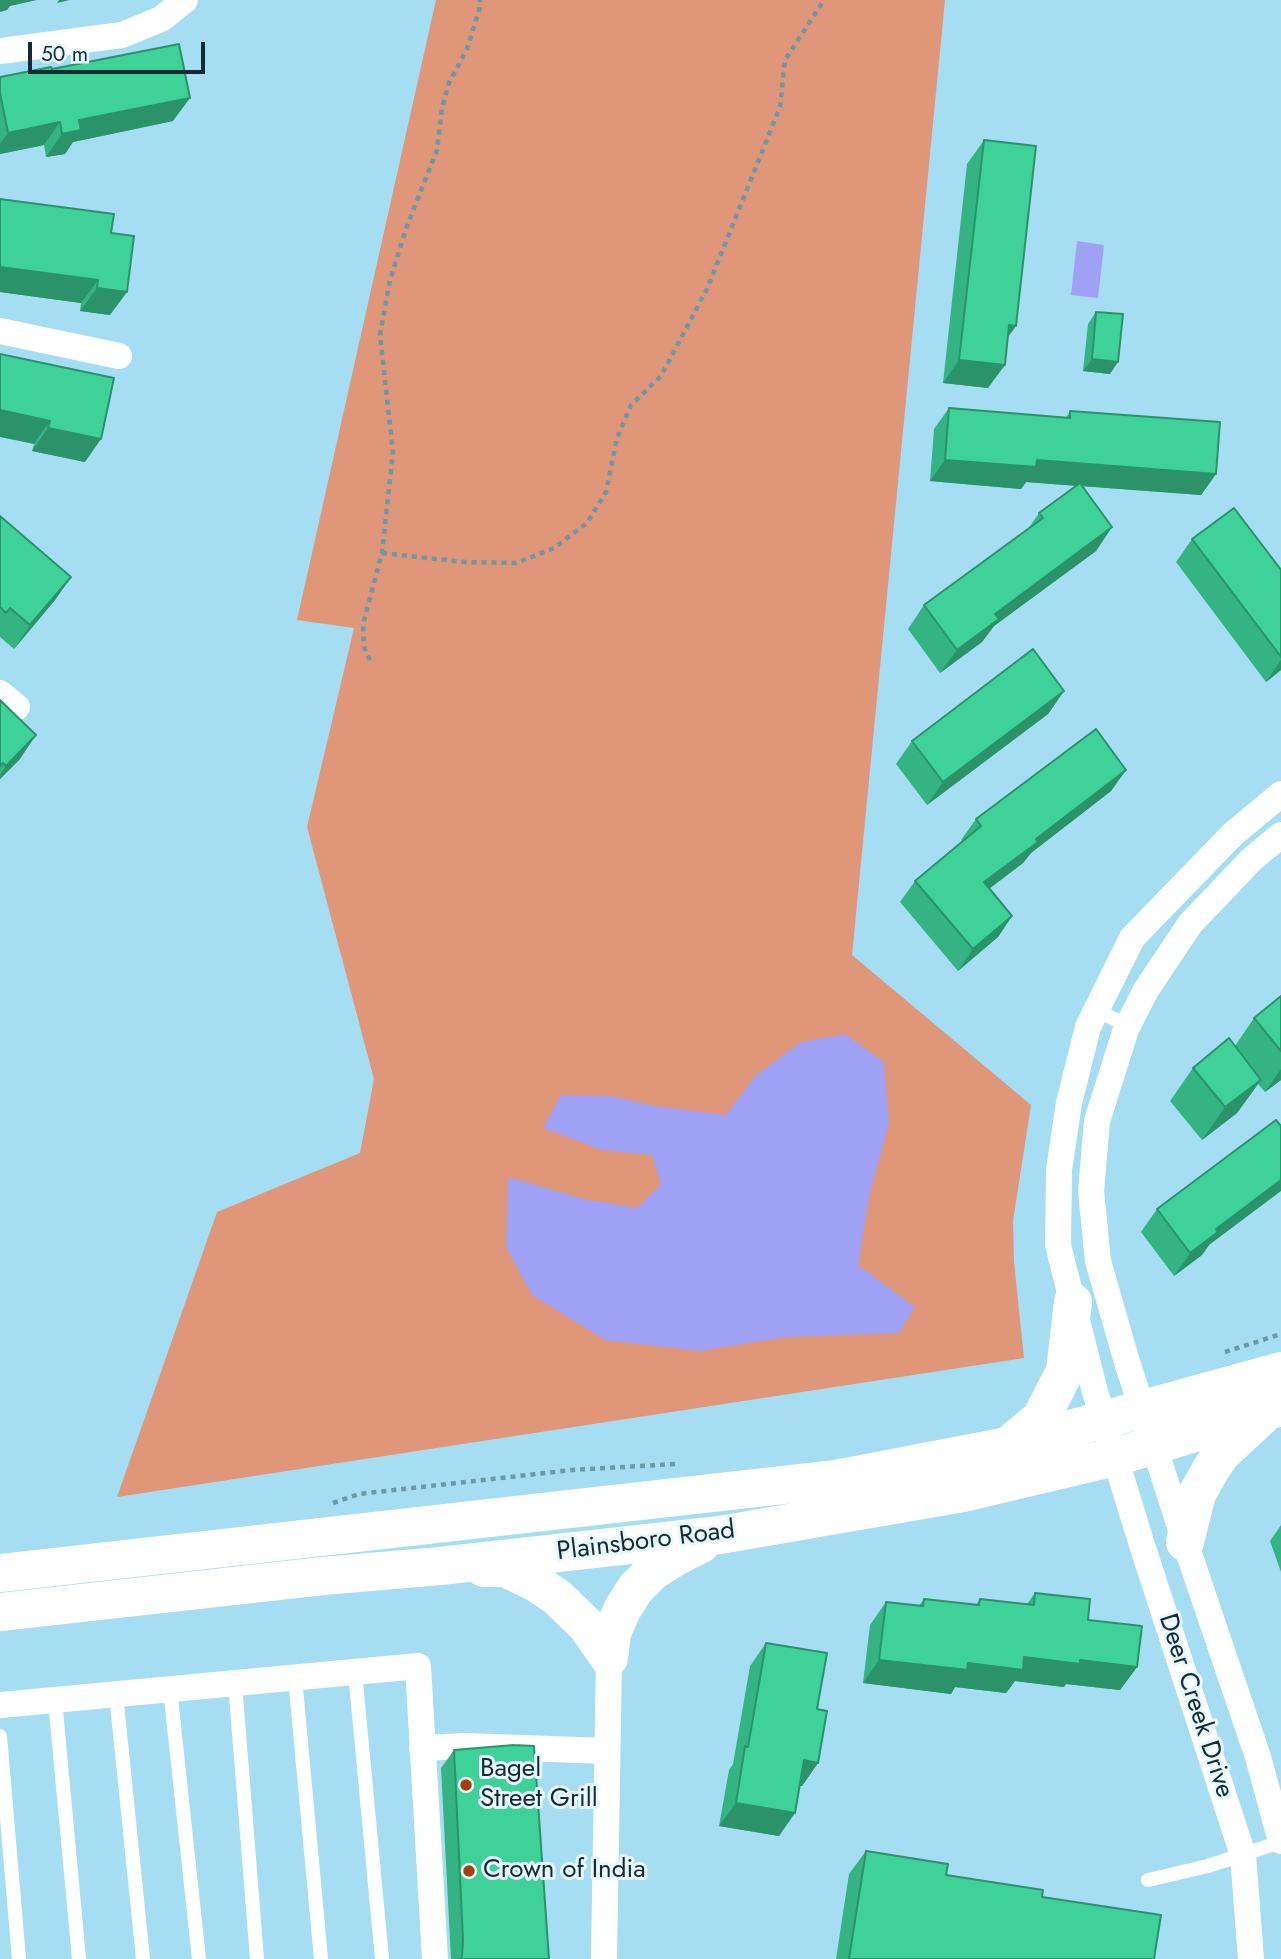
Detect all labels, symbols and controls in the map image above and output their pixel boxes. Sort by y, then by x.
scale bar [32,28,208,72]
text: 50 m [41,39,88,69]
street label: Plainsboro Road [555,1516,737,1568]
street label: Deer Creek Drive [1151,1610,1239,1802]
place label: Bagel Street Grill [480,1754,598,1816]
marker: Bagel Street Grill [458,1777,474,1793]
place label: Crown of India [483,1855,646,1887]
marker: Crown of India [461,1863,477,1879]

